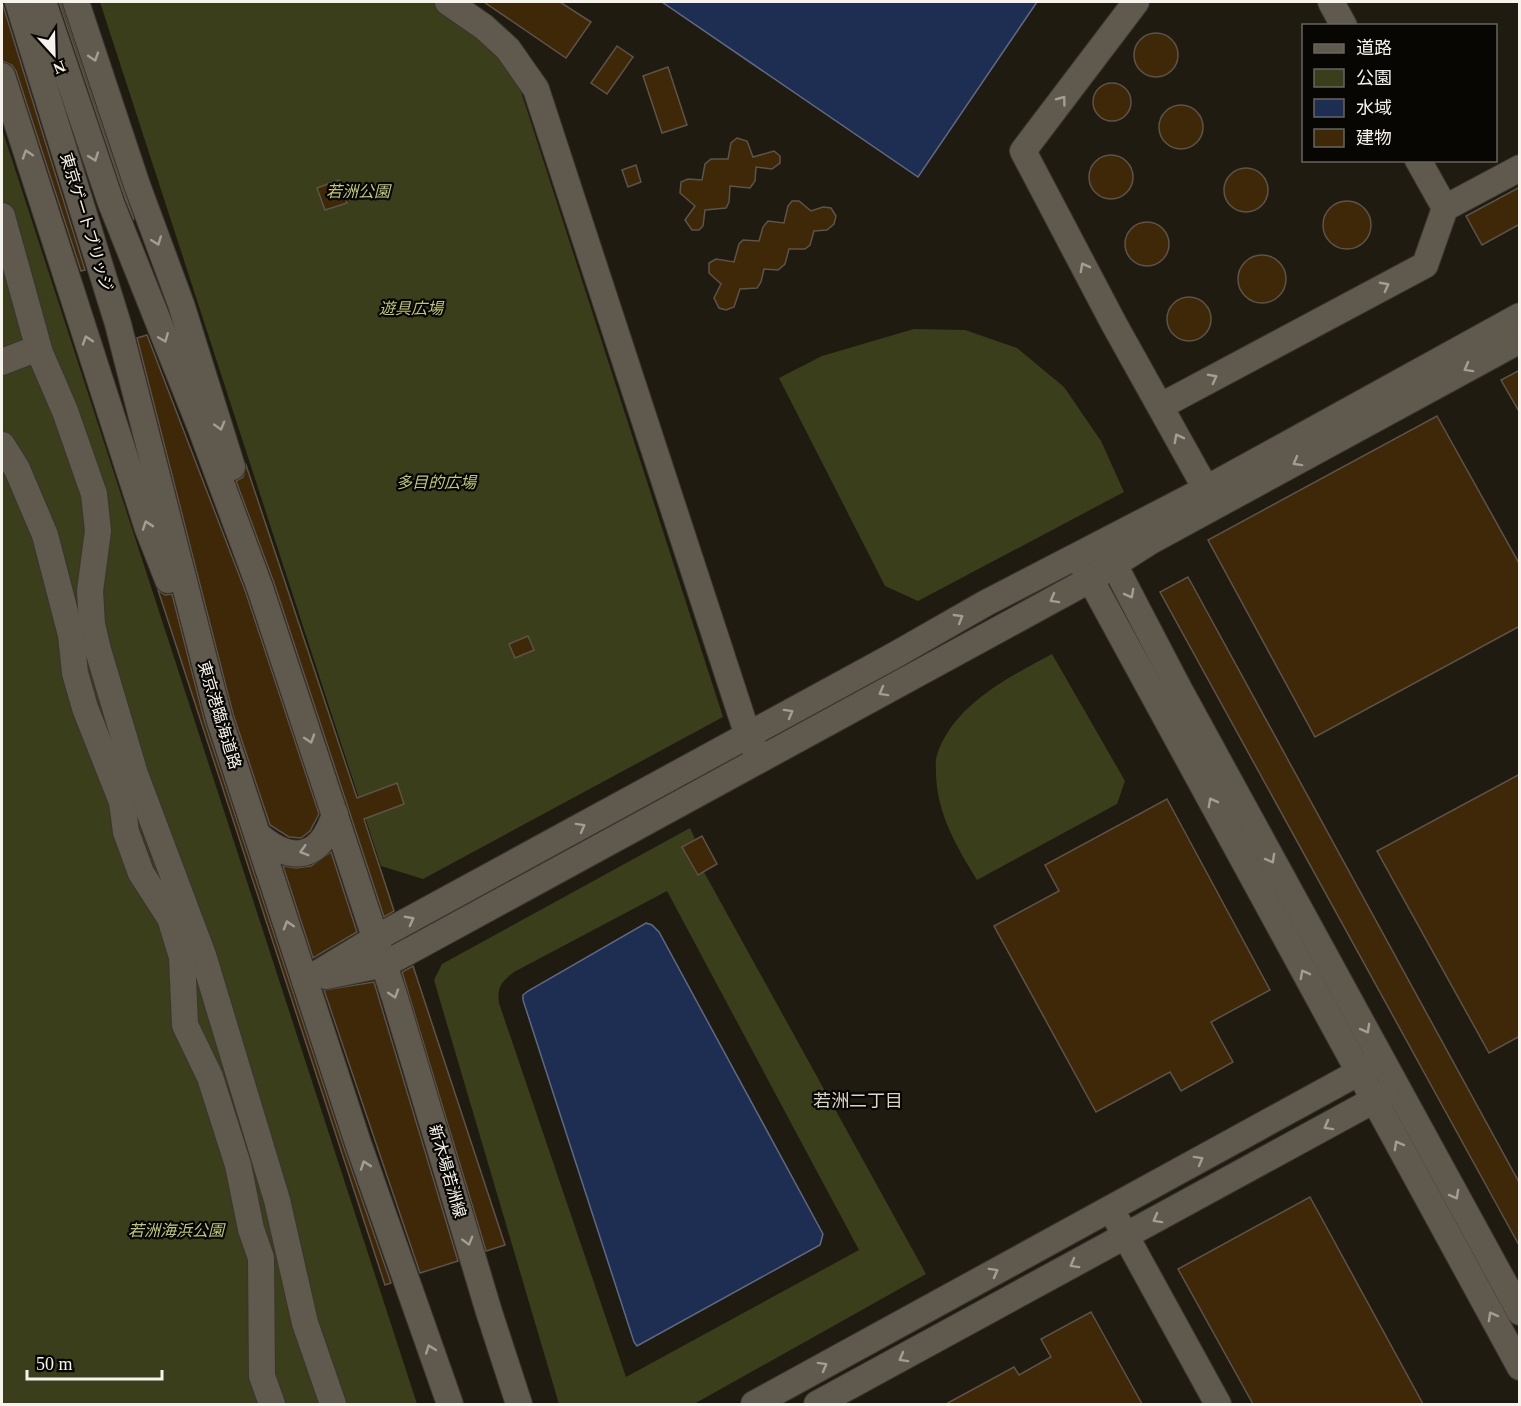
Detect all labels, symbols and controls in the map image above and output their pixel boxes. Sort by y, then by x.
north arrow [24,24,84,84]
legend [1302,24,1497,162]
text: 道路 [1356,38,1392,58]
one-way arrow [87,51,100,62]
text: N [50,57,68,78]
text: 公園 [1356,68,1392,88]
one-way arrow [1054,96,1065,107]
text: 水域 [1356,98,1392,118]
text: 建物 [1356,128,1392,148]
one-way arrow [22,149,34,160]
street label: 東京ゲートブリッジ [57,151,116,293]
one-way arrow [87,151,100,161]
park label: 若洲公園 [326,183,392,200]
one-way arrow [150,236,163,246]
one-way arrow [1080,263,1091,273]
one-way arrow [1378,282,1389,293]
park label: 遊具広場 [379,300,445,317]
one-way arrow [157,333,170,343]
one-way arrow [82,335,94,346]
one-way arrow [1464,361,1474,372]
one-way arrow [1206,374,1217,385]
one-way arrow [213,420,225,431]
one-way arrow [1174,434,1185,444]
one-way arrow [1293,455,1304,466]
park label: 多目的広場 [396,474,478,491]
one-way arrow [142,520,155,531]
one-way arrow [1123,588,1134,598]
one-way arrow [1050,591,1061,603]
one-way arrow [953,613,964,625]
street label: 東京港臨海道路 [195,659,244,771]
one-way arrow [879,685,889,696]
one-way arrow [783,709,794,720]
one-way arrow [303,733,315,744]
one-way arrow [1208,798,1219,809]
one-way arrow [575,823,586,834]
one-way arrow [299,844,310,856]
one-way arrow [1264,852,1275,863]
one-way arrow [404,916,415,927]
one-way arrow [283,920,295,931]
one-way arrow [1300,970,1311,980]
one-way arrow [387,988,399,999]
one-way arrow [1359,1023,1370,1033]
district label: 若洲二丁目 [813,1091,903,1111]
one-way arrow [1324,1118,1335,1130]
street label: 新木場若洲線 [426,1123,469,1220]
one-way arrow [1394,1141,1405,1151]
one-way arrow [1193,1156,1203,1167]
one-way arrow [360,1160,373,1171]
one-way arrow [1448,1188,1459,1199]
one-way arrow [1153,1212,1163,1223]
park label: 若洲海浜公園 [128,1222,226,1239]
one-way arrow [461,1235,473,1246]
one-way arrow [1070,1257,1081,1268]
one-way arrow [988,1268,999,1279]
one-way arrow [1487,1312,1499,1322]
scale bar [27,1343,162,1381]
one-way arrow [424,1345,437,1355]
one-way arrow [899,1350,909,1362]
text: 50 m [36,1354,73,1374]
one-way arrow [817,1362,827,1373]

